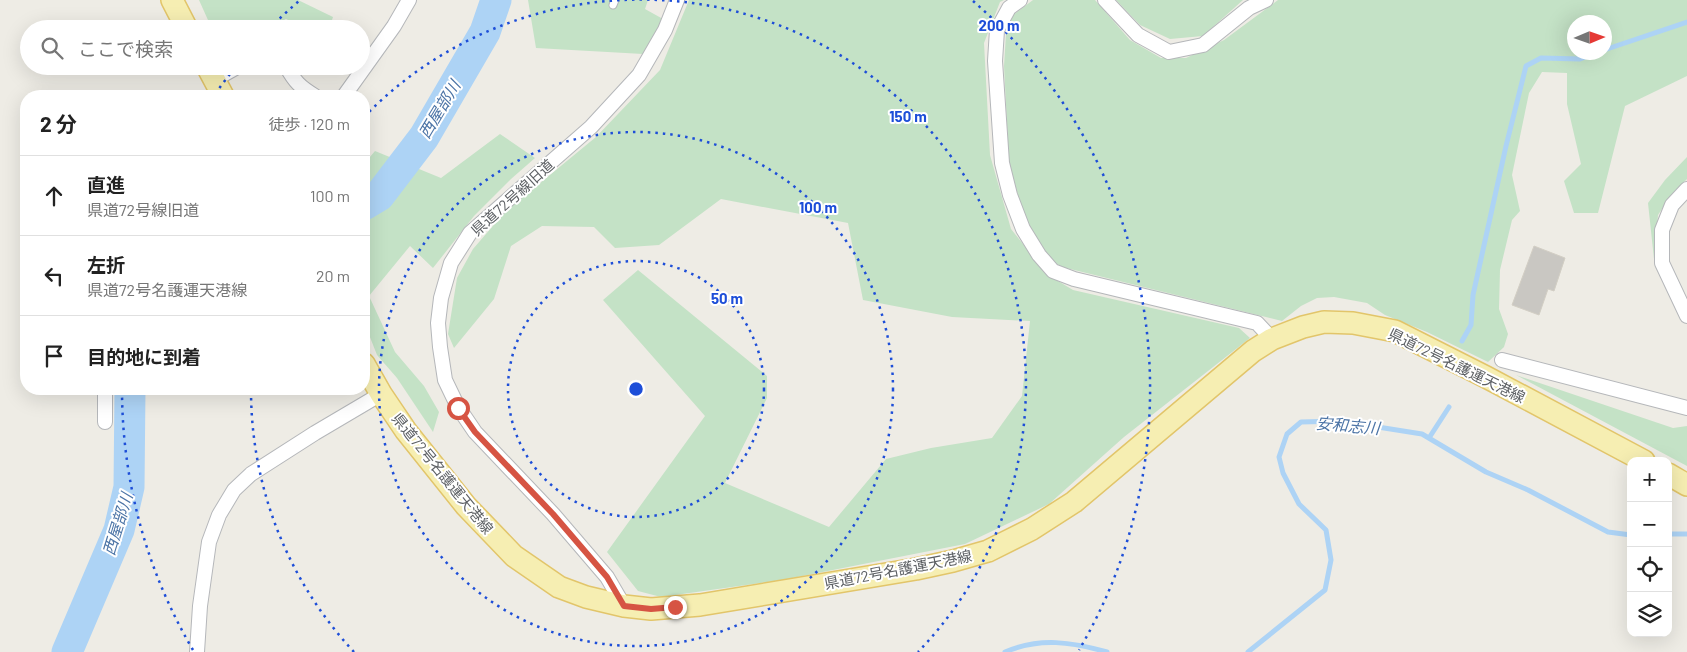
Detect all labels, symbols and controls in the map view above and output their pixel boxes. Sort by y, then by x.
north arrow [1567,15,1612,60]
text: 200 m [978,16,1020,34]
search box [20,20,370,75]
icon: search [38,34,66,62]
text: ここで検索 [78,37,173,60]
water label: 西屋部川 [414,75,465,141]
text: 150 m [889,107,927,125]
text: 2 分 [40,111,77,136]
text: 徒歩 · 120 m [269,114,350,133]
street label: 県道72号線旧道 [467,155,557,239]
text: 直進 [87,173,125,196]
icon: ahead [40,182,68,210]
text: 100 m [310,186,350,205]
text: 100 m [799,198,837,216]
text: 県道72号線旧道 [87,200,199,219]
text: 左折 [87,253,125,276]
icon: left [40,262,68,290]
text: 20 m [316,266,350,285]
text: 県道72号名護運天港線 [87,280,247,299]
text: 50 m [711,289,743,307]
street label: 県道72号名護運天港線 [1386,324,1528,406]
icon: arrive [40,342,68,370]
text: 目的地に到着 [87,345,201,368]
centre of rings [627,380,645,398]
route start [447,397,470,420]
street label: 県道72号名護運天港線 [389,409,497,537]
water label: 安和志川 [1315,413,1383,437]
map controls [1627,457,1672,637]
button: + [1627,457,1672,502]
water label: 西屋部川 [99,489,136,557]
button: − [1627,502,1672,547]
street label: 県道72号名護運天港線 [823,546,973,592]
button: locate [1627,547,1672,592]
button: layers [1627,592,1672,637]
route end [664,596,687,619]

